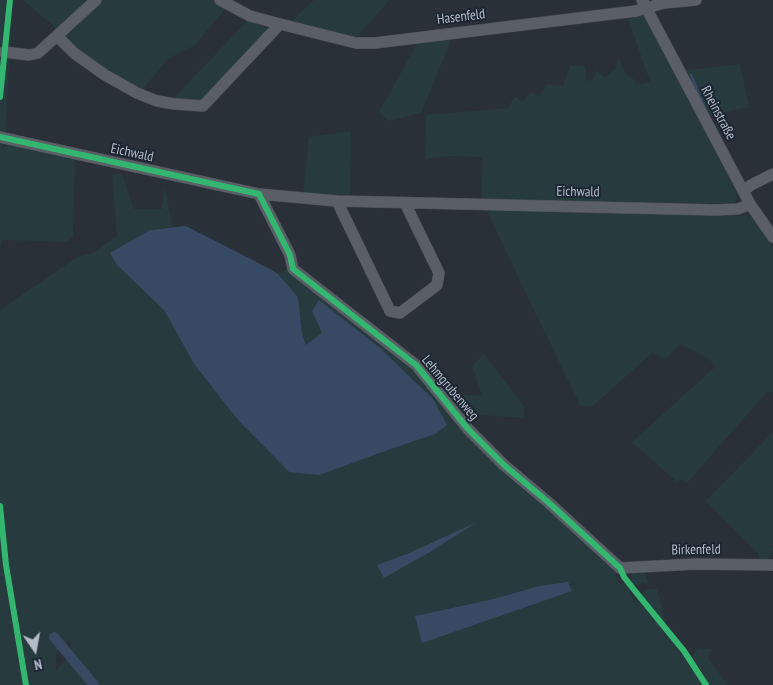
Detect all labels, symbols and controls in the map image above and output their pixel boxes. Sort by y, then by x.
street label: Hasenfeld [436,6,486,28]
street label: Rheinstraße [697,83,739,143]
street label: Eichwald [109,140,155,166]
street label: Eichwald [556,183,600,201]
street label: Lehmgrubenweg [418,352,482,424]
street label: Birkenfeld [671,541,721,559]
north arrow [10,625,60,675]
text: N [33,655,44,674]

